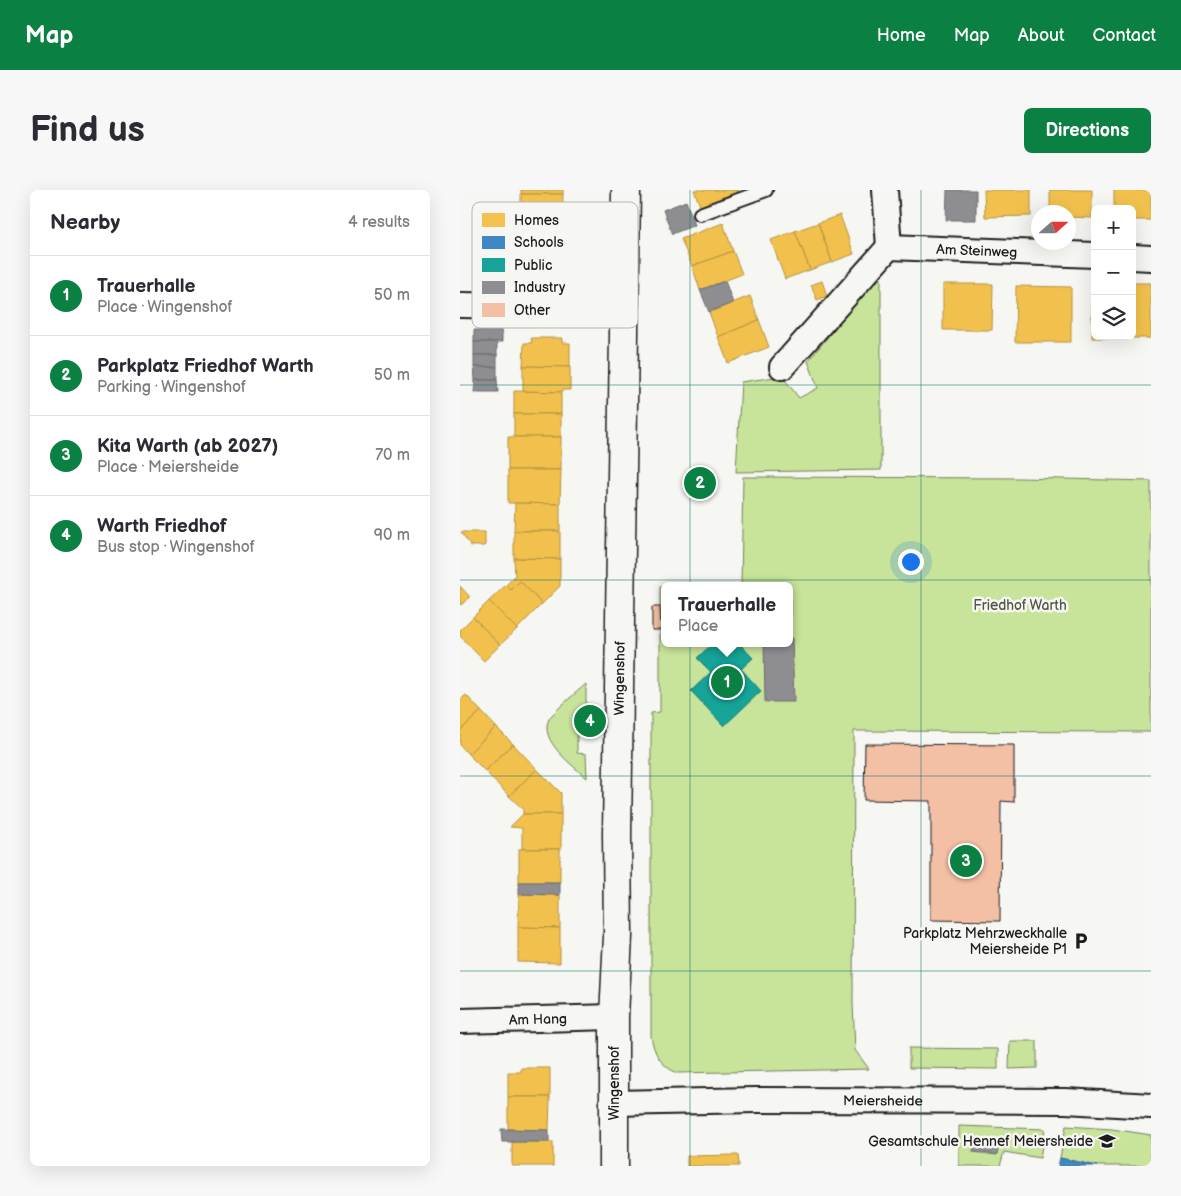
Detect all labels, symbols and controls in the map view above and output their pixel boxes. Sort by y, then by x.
text: Map [25,21,73,50]
text: Home [877,25,926,46]
text: Map [954,25,990,46]
text: About [1018,25,1065,46]
text: Contact [1093,25,1156,46]
button: Directions [1024,108,1151,153]
text: Find us [30,109,145,152]
legend [472,202,638,328]
north arrow [1031,205,1076,250]
map controls [1091,205,1136,340]
button: + [1091,205,1136,250]
text: Nearby [50,210,120,235]
text: Homes [514,212,559,229]
text: 4 results [348,213,410,232]
text: Schools [514,234,564,251]
street label: Am Steinweg [936,240,1018,260]
button: − [1091,250,1136,295]
text: Public [514,257,552,274]
text: Trauerhalle [97,275,196,298]
text: Industry [514,279,566,296]
text: 1 [63,286,69,305]
text: 50 m [374,286,410,305]
button: layers [1091,295,1136,340]
text: Place · Wingenshof [97,298,232,317]
text: Other [514,302,551,319]
text: Parkplatz Friedhof Warth [97,355,314,378]
text: 2 [61,366,71,385]
text: 50 m [374,366,410,385]
text: Parking · Wingenshof [97,378,246,397]
text: Kita Warth (ab 2027) [97,435,278,458]
text: 3 [61,446,71,465]
text: 70 m [375,446,410,465]
text: Place · Meiersheide [97,458,239,477]
pin: 2 [684,464,716,502]
text: Warth Friedhof [97,515,227,538]
text: 4 [61,526,71,545]
text: 90 m [374,526,410,545]
text: Bus stop · Wingenshof [97,538,255,557]
your location [898,549,924,575]
popup [661,582,793,647]
text: Trauerhalle [678,594,776,617]
park label: Friedhof Warth [973,597,1067,614]
text: Place [678,617,718,636]
street label: Wingenshof [610,640,628,716]
pin: 1 [711,663,743,701]
pin: 4 [574,702,606,740]
pin: 3 [950,842,982,880]
place label: Parkplatz Mehrzweckhalle Meiersheide P1 [903,925,1067,958]
parking icon: Parkplatz Mehrzweckhalle Meiersheide P1 [1071,931,1091,951]
street label: Am Hang [509,1010,567,1028]
street label: Wingenshof [606,1045,623,1120]
street label: Meiersheide [843,1092,923,1109]
school or university icon: Gesamtschule Hennef Meiersheide [1097,1131,1117,1151]
place label: Gesamtschule Hennef Meiersheide [868,1133,1093,1150]

